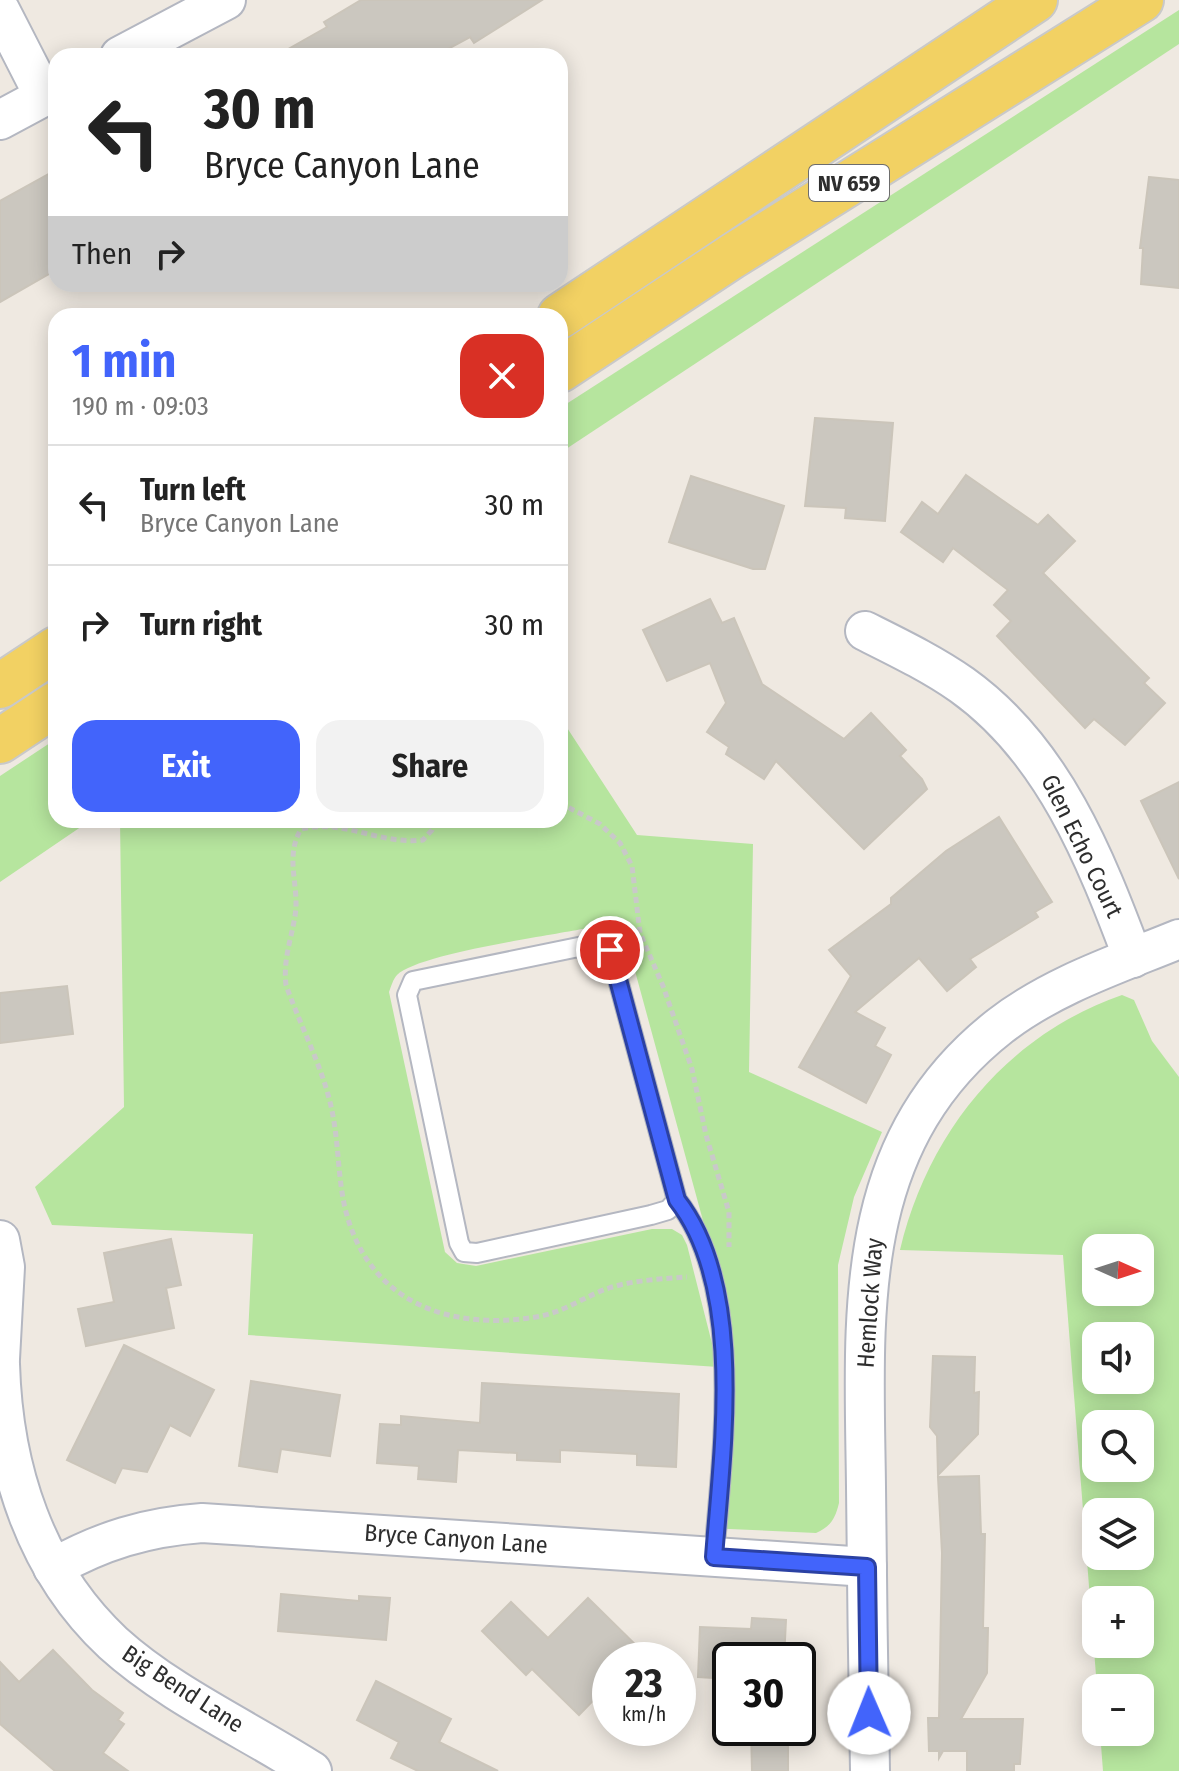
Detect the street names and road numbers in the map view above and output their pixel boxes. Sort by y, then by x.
road number: NV 659 [809,165,889,201]
street label: Glen Echo Court [1035,770,1129,922]
street label: Hemlock Way [851,1237,889,1369]
street label: Bryce Canyon Lane [363,1519,549,1559]
street label: Big Bend Lane [117,1639,249,1739]

